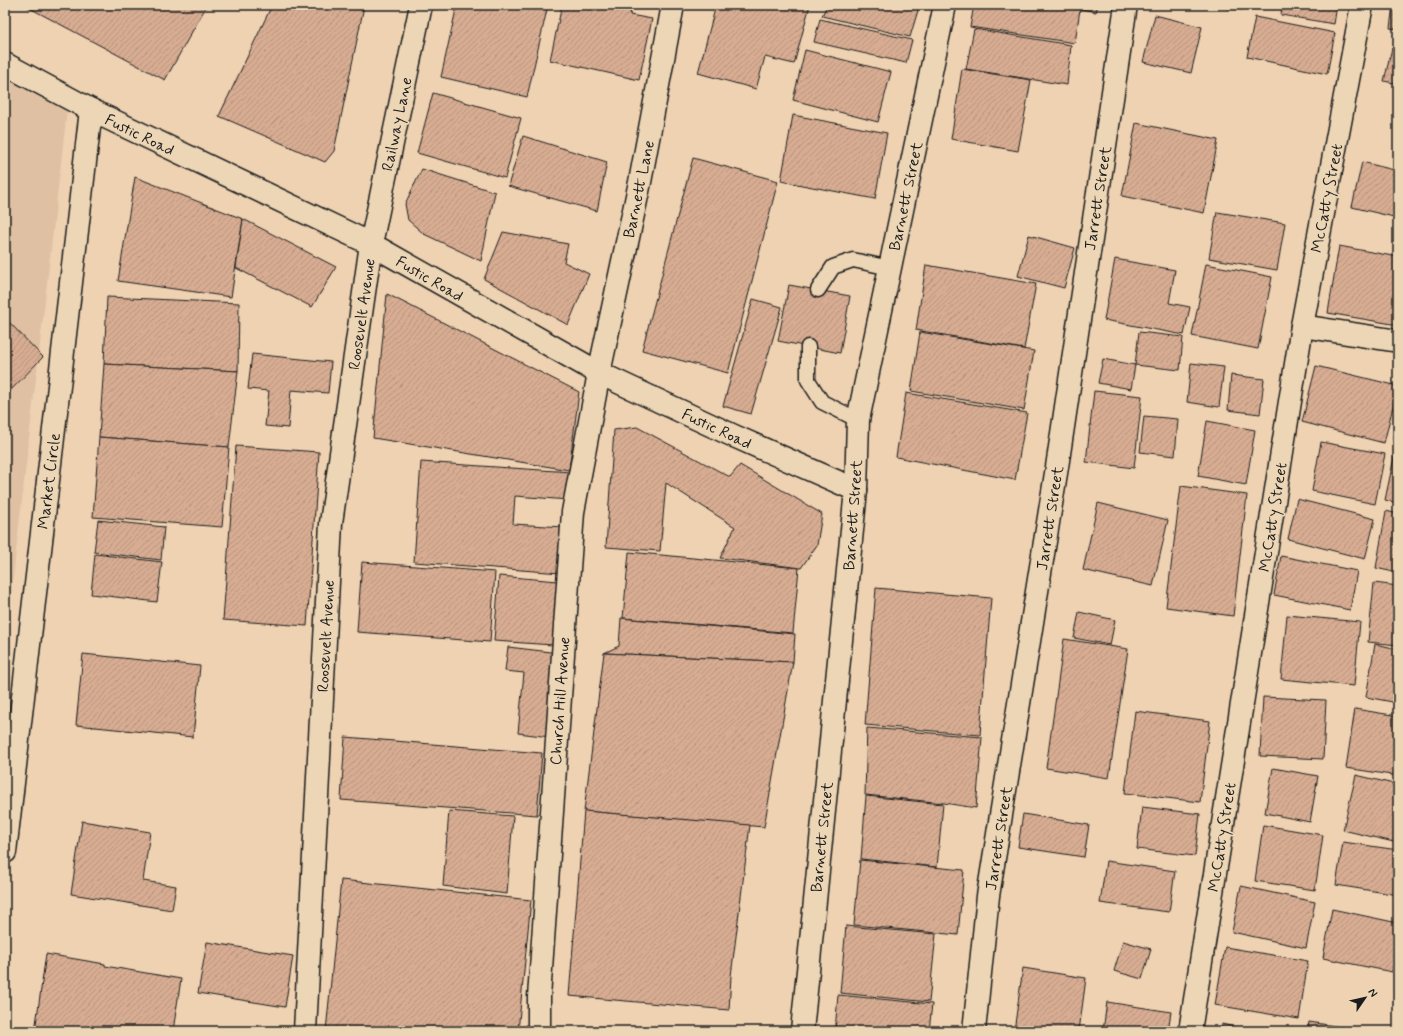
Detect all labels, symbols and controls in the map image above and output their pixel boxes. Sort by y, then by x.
street label: Railway Lane [377,75,418,173]
street label: Fustic Road [101,110,177,161]
street label: Barnett Lane [619,139,660,240]
street label: Barnett Street [885,139,928,253]
street label: McCatty Street [1307,142,1348,255]
street label: Jarrett Street [1080,144,1117,252]
street label: Fustic Road [392,252,467,307]
street label: Roosevelt Avenue [344,257,381,371]
street label: Fustic Road [678,404,755,455]
street label: Market Circle [33,432,66,530]
street label: Barnett Street [839,458,868,571]
street label: McCatty Street [1254,461,1293,573]
street label: Jarrett Street [1032,464,1069,572]
street label: Roosevelt Avenue [313,579,340,693]
street label: Church Hill Avenue [546,636,575,766]
street label: Barnett Street [806,780,839,893]
street label: McCatty Street [1203,781,1242,893]
street label: Jarrett Street [981,784,1018,892]
north arrow [1345,978,1385,1018]
text: N [1365,986,1380,1000]

